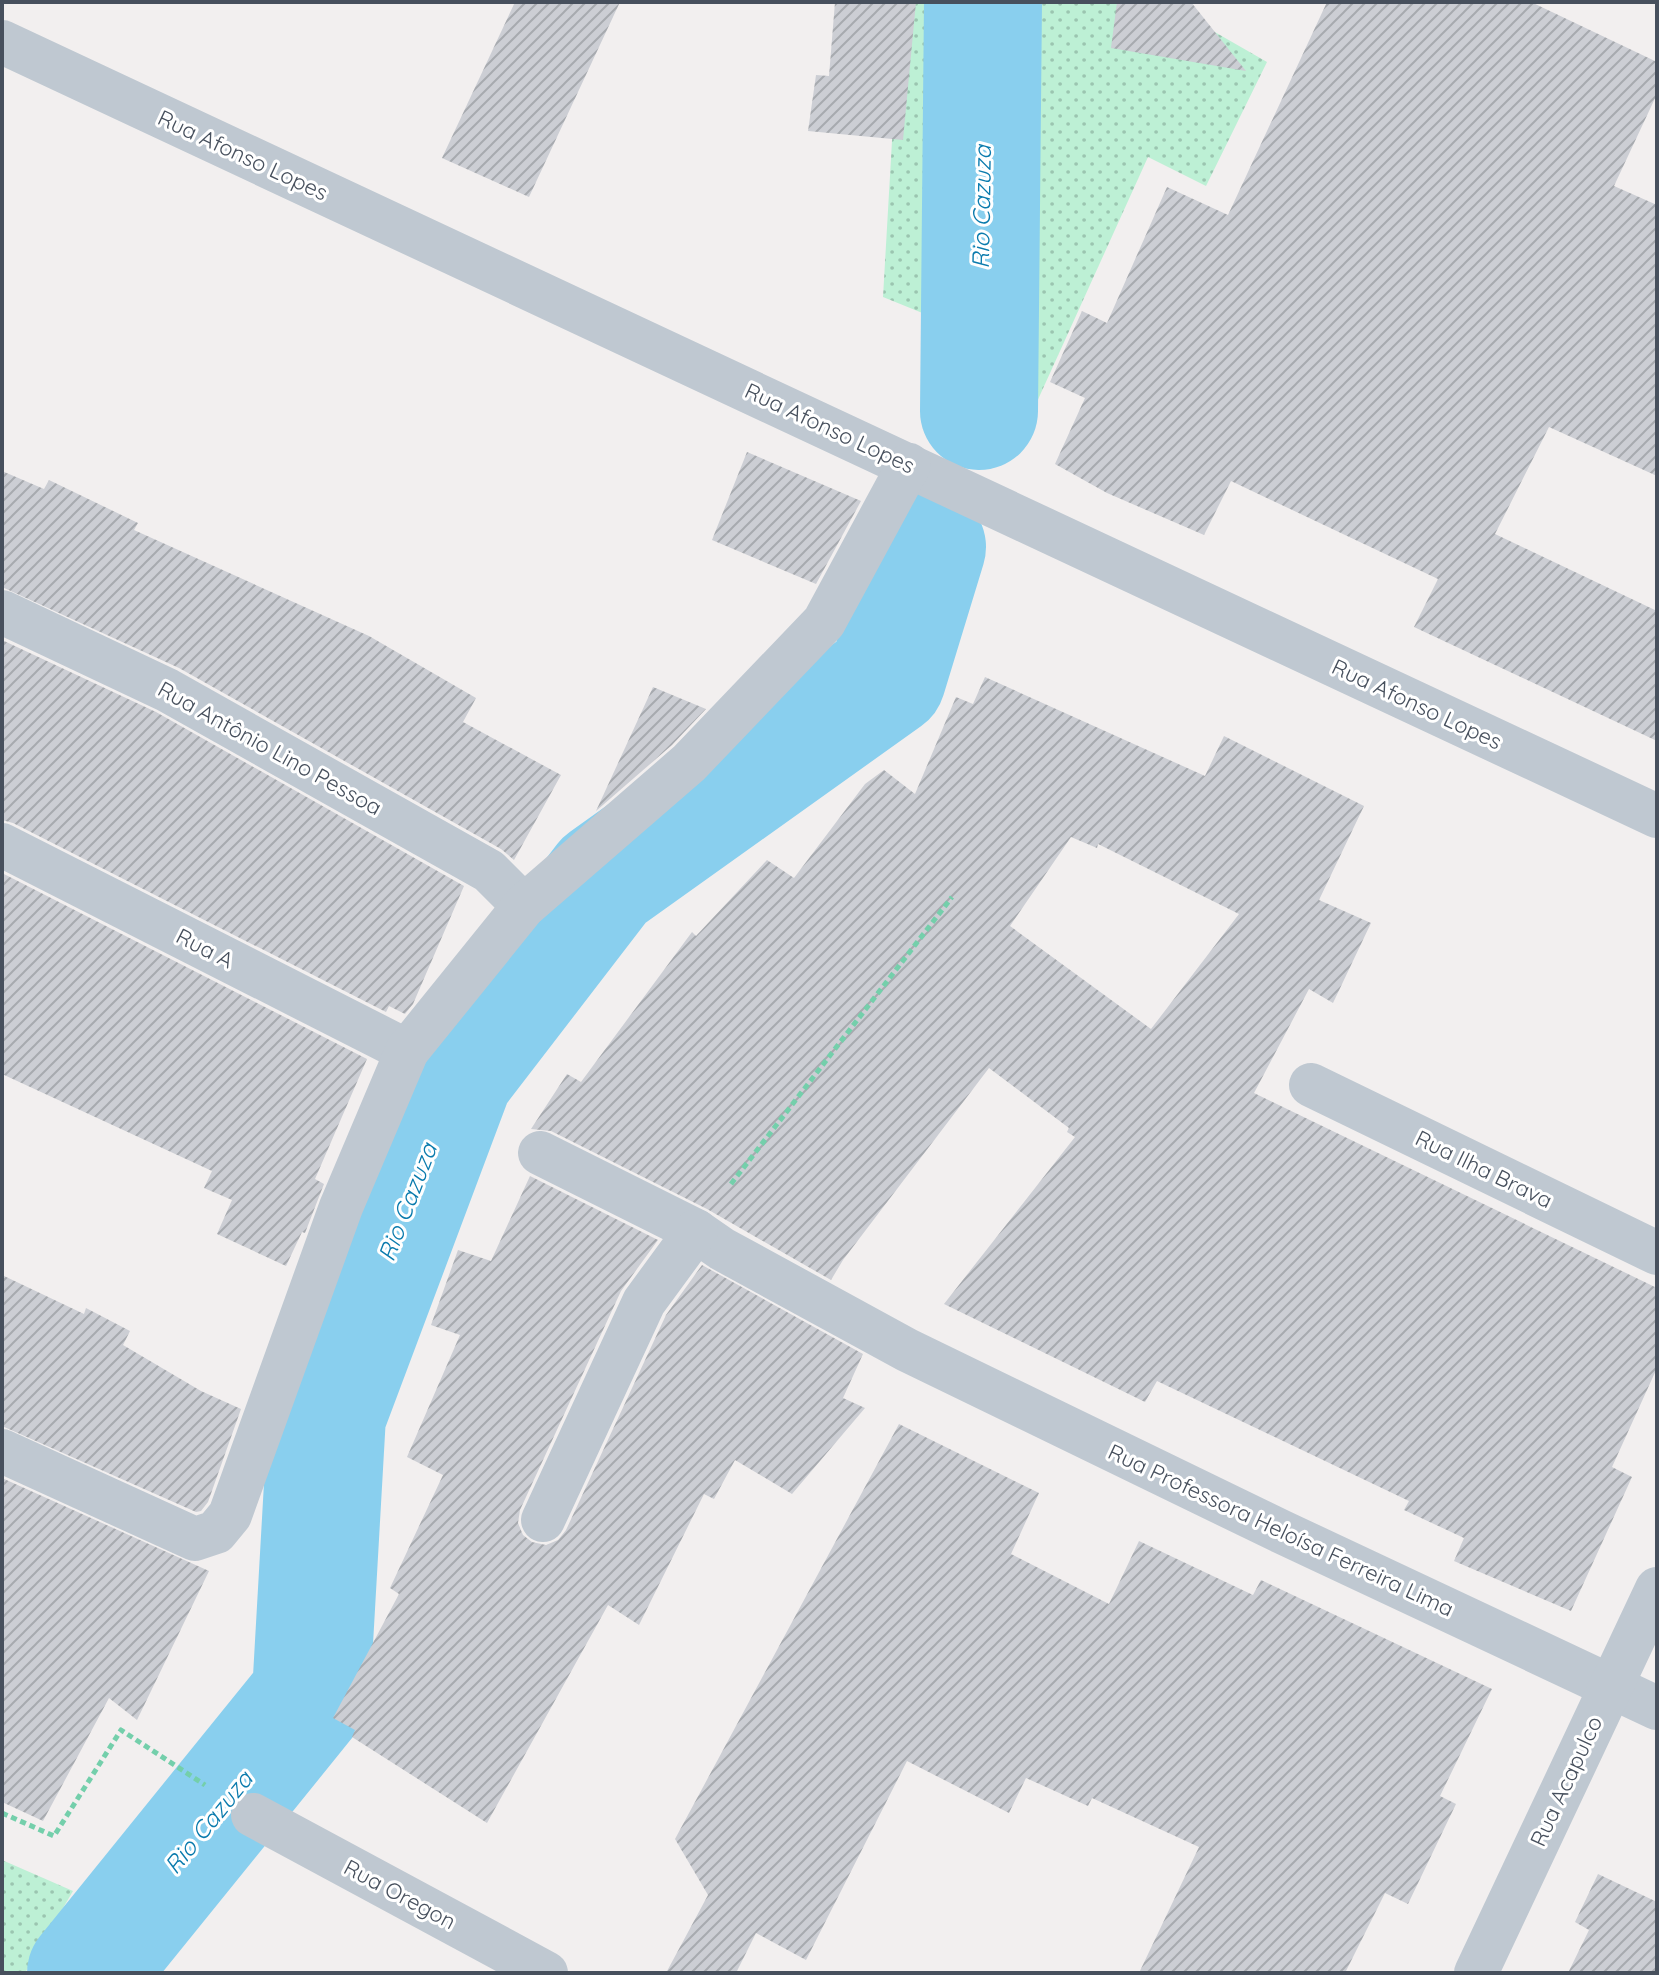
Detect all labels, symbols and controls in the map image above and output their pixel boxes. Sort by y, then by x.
street label: Rua Afonso Lopes [154,103,332,207]
water label: Rio Cazuza [965,143,997,269]
street label: Rua Afonso Lopes [741,376,919,480]
street label: Rua Afonso Lopes [1328,652,1506,756]
street label: Rua Antônio Lino Pessoa [153,675,387,821]
street label: Rua A [172,922,238,974]
street label: Rua Ilha Brava [1411,1124,1557,1214]
water label: Rio Cazuza [371,1138,444,1265]
street label: Rua Professora Heloísa Ferreira Lima [1104,1437,1458,1623]
street label: Rua Acapulco [1524,1711,1608,1851]
water label: Rio Cazuza [157,1763,259,1879]
street label: Rua Oregon [339,1853,461,1935]

